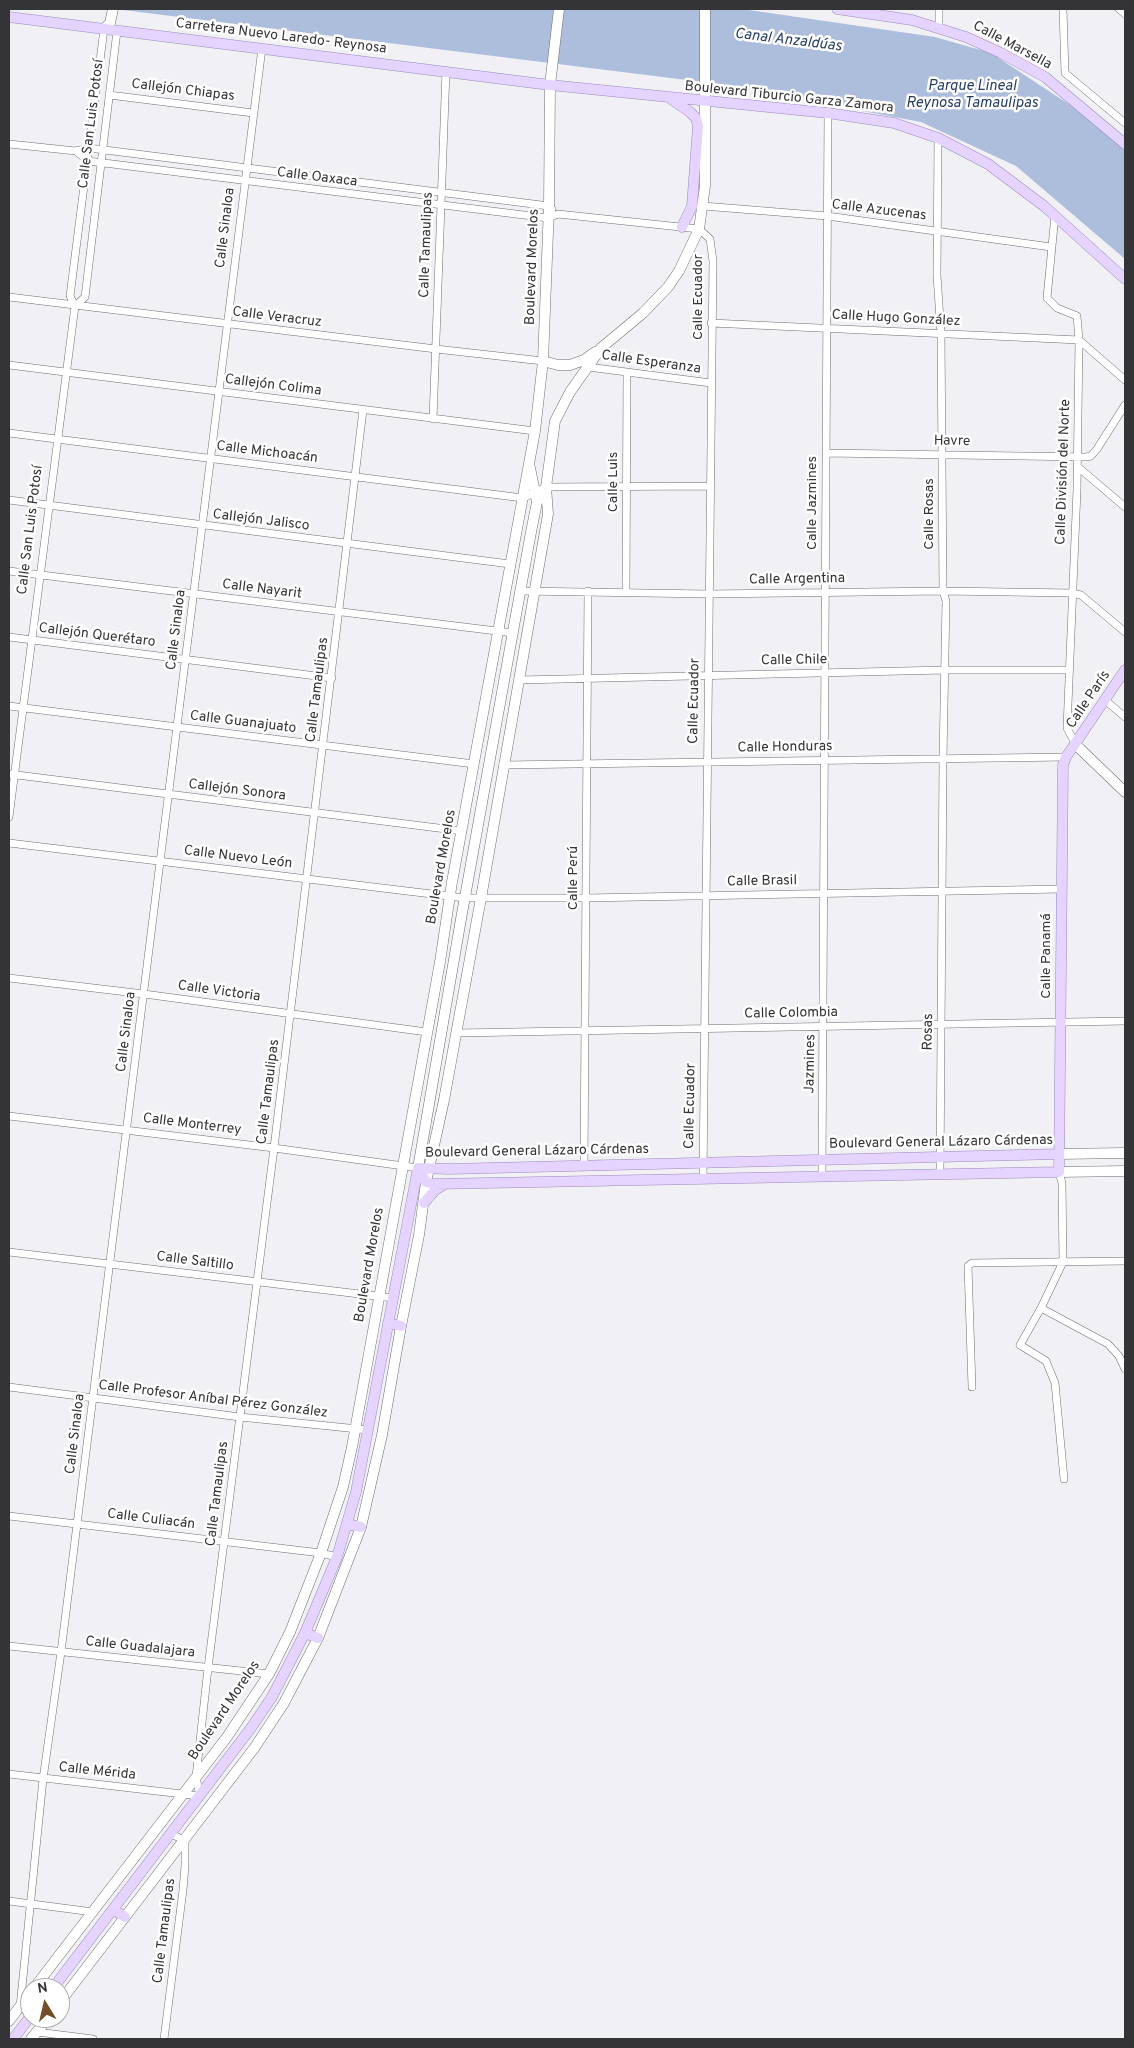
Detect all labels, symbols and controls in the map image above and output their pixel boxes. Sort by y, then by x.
street label: Carretera Nuevo Laredo- Reynosa [175,16,387,58]
street label: Calle Marsella [970,18,1054,74]
water label: Canal Anzaldúas [733,26,843,56]
street label: Calle San Luis Potosí [76,58,108,190]
street label: Callejón Chiapas [130,76,236,106]
water label: Parque Lineal Reynosa Tamaulipas [906,78,1038,113]
street label: Boulevard Tiburcio Garza Zamora [684,79,894,117]
street label: Calle Oaxaca [276,165,358,191]
street label: Calle Sinaloa [213,187,239,269]
street label: Calle Tamaulipas [417,192,437,298]
street label: Calle Azucenas [831,197,927,225]
street label: Boulevard Morelos [523,209,543,325]
street label: Calle Ecuador [691,254,707,340]
street label: Calle Veracruz [231,304,323,332]
street label: Calle Hugo González [831,307,961,331]
street label: Calle Esperanza [600,348,702,378]
street label: Callejón Colima [224,372,322,400]
street label: Calle División del Norte [1053,399,1075,545]
street label: Havre [934,433,970,451]
street label: Calle Michoacán [215,438,319,468]
street label: Calle Luis [606,452,622,512]
street label: Calle Jazmines [805,456,821,550]
street label: Calle San Luis Potosí [15,464,47,596]
street label: Calle Rosas [922,478,938,550]
street label: Callejón Jalisco [212,507,310,535]
street label: Calle Argentina [749,571,845,589]
street label: Calle Nayarit [221,577,303,603]
street label: Calle Sinaloa [164,589,190,671]
street label: Callejón Querétaro [38,620,156,652]
street label: Calle Tamaulipas [303,636,333,744]
street label: Calle Chile [761,652,827,670]
street label: Calle Ecuador [686,658,704,744]
street label: Calle París [1064,668,1114,732]
street label: Calle Guanajuato [189,708,297,738]
street label: Calle Honduras [737,739,833,757]
street label: Callejón Sonora [187,777,287,805]
street label: Boulevard Morelos [424,808,460,926]
street label: Calle Nuevo León [183,843,293,873]
street label: Calle Perú [566,846,582,910]
street label: Calle Brasil [727,873,797,891]
street label: Calle Panamá [1039,913,1055,999]
street label: Calle Victoria [177,978,261,1006]
street label: Calle Sinaloa [114,991,140,1073]
street label: Calle Colombia [744,1005,838,1023]
street label: Rosas [920,1013,938,1051]
street label: Jazmines [802,1034,820,1094]
street label: Calle Tamaulipas [254,1038,284,1146]
street label: Calle Ecuador [682,1063,700,1149]
street label: Calle Monterrey [142,1111,242,1139]
street label: Boulevard General Lázaro Cárdenas [829,1133,1053,1153]
street label: Boulevard General Lázaro Cárdenas [425,1142,649,1162]
street label: Boulevard Morelos [352,1206,388,1324]
street label: Calle Saltillo [155,1249,235,1275]
street label: Calle Profesor Aníbal Pérez González [97,1378,329,1422]
street label: Calle Sinaloa [63,1393,89,1475]
street label: Calle Tamaulipas [203,1440,233,1548]
street label: Calle Culiacán [106,1506,196,1534]
street label: Calle Guadalajara [84,1634,196,1662]
street label: Boulevard Morelos [186,1658,264,1764]
street label: Calle Mérida [58,1760,136,1784]
street label: Calle Tamaulipas [150,1877,180,1985]
north arrow [20,1978,70,2028]
text: N [36,1979,49,1998]

